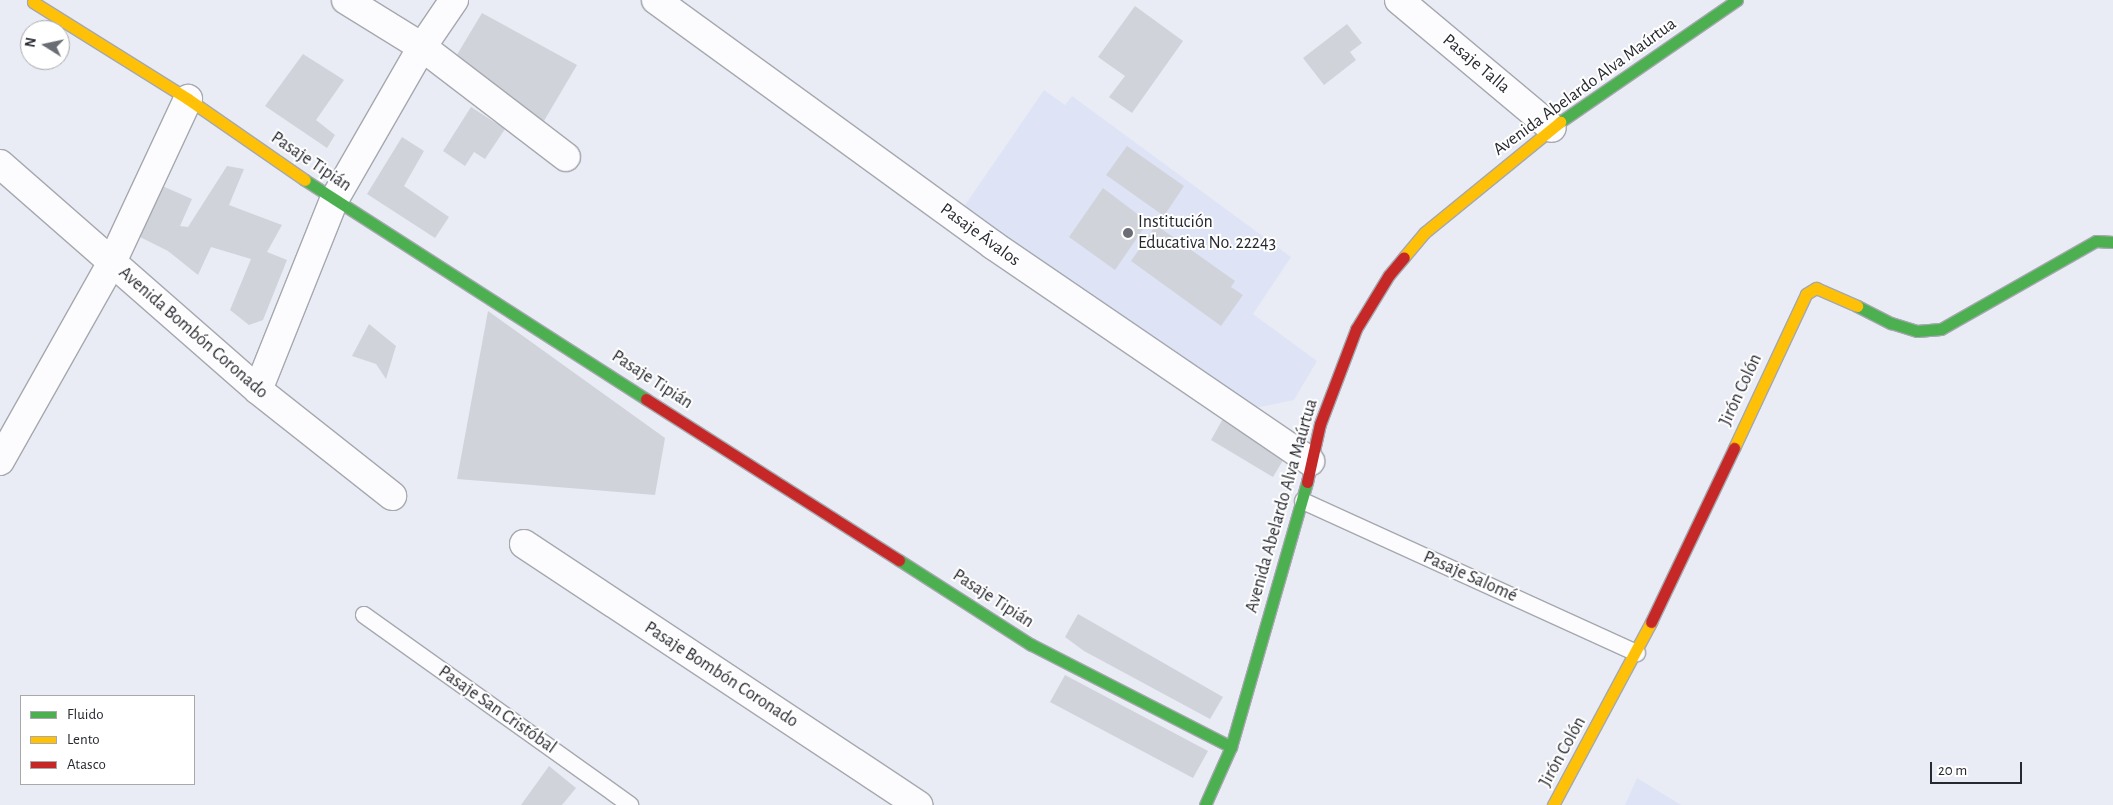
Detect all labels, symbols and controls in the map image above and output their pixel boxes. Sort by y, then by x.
street label: Avenida Abelardo Alva Maúrtua [1489,13,1681,161]
north arrow [20,20,70,70]
street label: Pasaje Talla [1438,30,1514,98]
text: N [23,37,39,49]
street label: Pasaje Tipián [267,127,355,197]
street label: Pasaje Ávalos [936,199,1024,271]
place label: Institución Educativa No. 22243 [1138,212,1276,254]
marker: Institución Educativa No. 22243 [1122,227,1134,239]
street label: Avenida Bombón Coronado [114,262,272,404]
street label: Pasaje Tipián [607,346,697,414]
street label: Jirón Colón [1715,351,1767,429]
street label: Avenida Abelardo Alva Maúrtua [1241,397,1323,615]
street label: Pasaje Salomé [1420,547,1520,607]
street label: Pasaje Tipián [948,565,1038,633]
street label: Pasaje Bombón Coronado [640,617,802,733]
street label: Pasaje San Cristóbal [434,661,560,759]
legend [20,695,195,785]
text: Fluido [67,707,104,722]
street label: Jirón Colón [1535,713,1591,791]
text: Lento [67,732,100,747]
scale bar [1933,752,2026,784]
text: Atasco [67,757,106,772]
text: 20 m [1938,763,1967,778]

